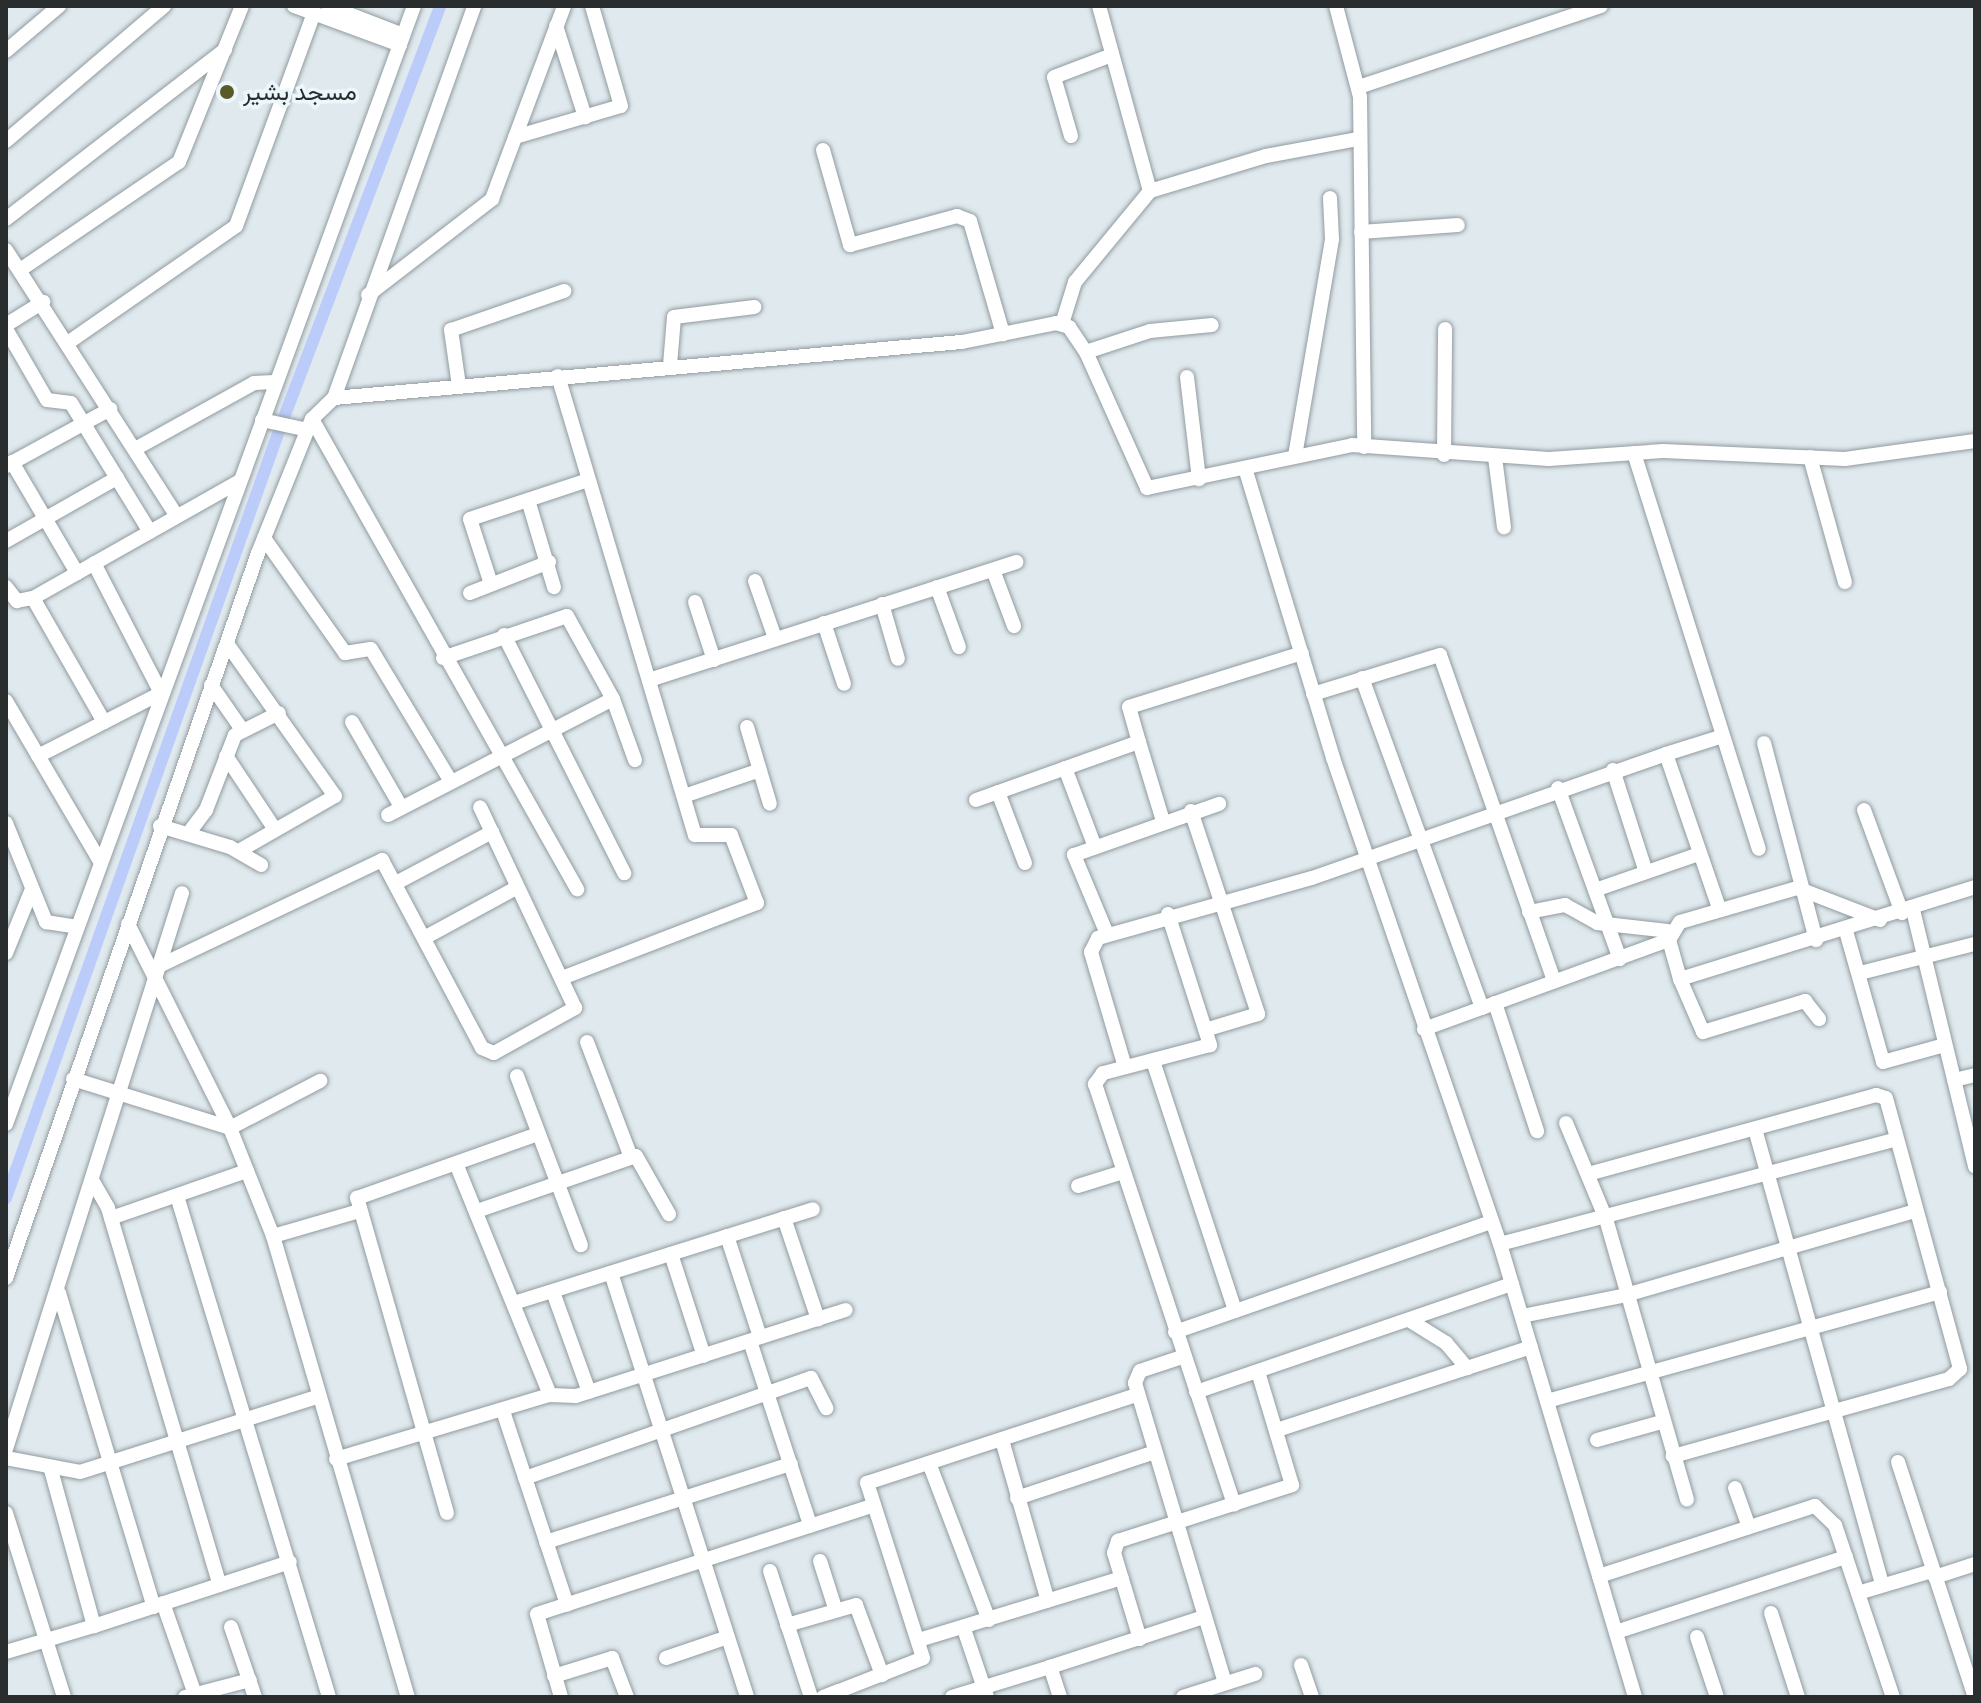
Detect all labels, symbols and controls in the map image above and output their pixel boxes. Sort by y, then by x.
place label: مسجد بشیر [243,78,357,106]
marker: مسجد بشیر [218,83,236,101]

